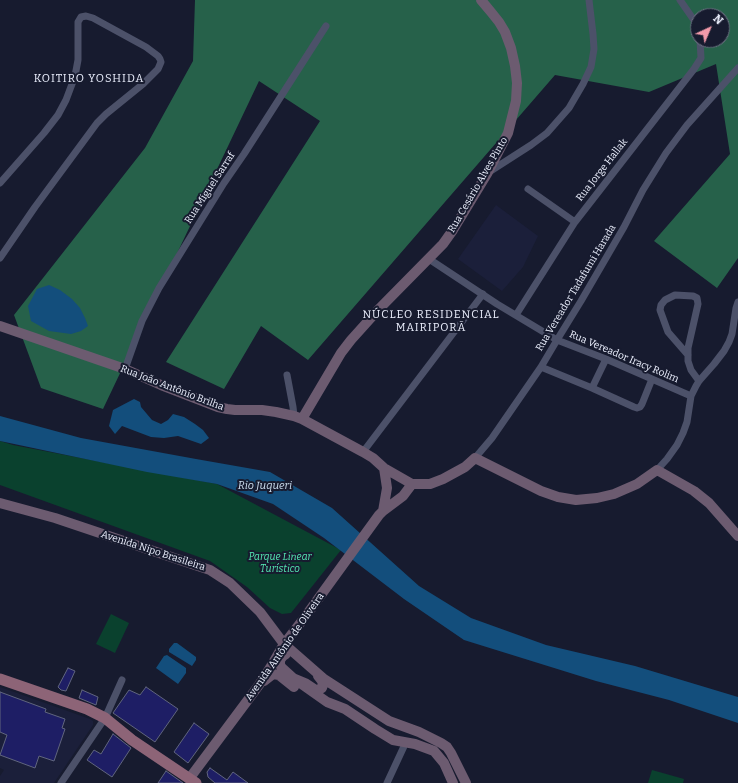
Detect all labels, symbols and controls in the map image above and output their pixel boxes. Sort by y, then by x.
north arrow [690,8,730,48]
text: N [710,12,726,27]
district label: KOITIRO YOSHIDA [34,72,144,86]
street label: Rua Cesário Alves Pinto [446,135,510,235]
street label: Rua Jorge Hallak [574,136,630,204]
street label: Rua Miguel Sarraf [182,150,238,226]
street label: Rua Vereador Tadafumi Harada [533,223,619,353]
district label: NÚCLEO RESIDENCIAL MAIRIPORÃ [362,308,500,334]
street label: Rua Vereador Iracy Rolim [567,328,681,386]
street label: Rua João Antônio Brilha [119,363,225,413]
water label: Rio Juqueri [238,479,292,493]
street label: Avenida Nipo Brasileira [99,528,207,574]
park label: Parque Linear Turístico [248,551,312,574]
street label: Avenida Antônio de Oliveira [243,591,327,703]

